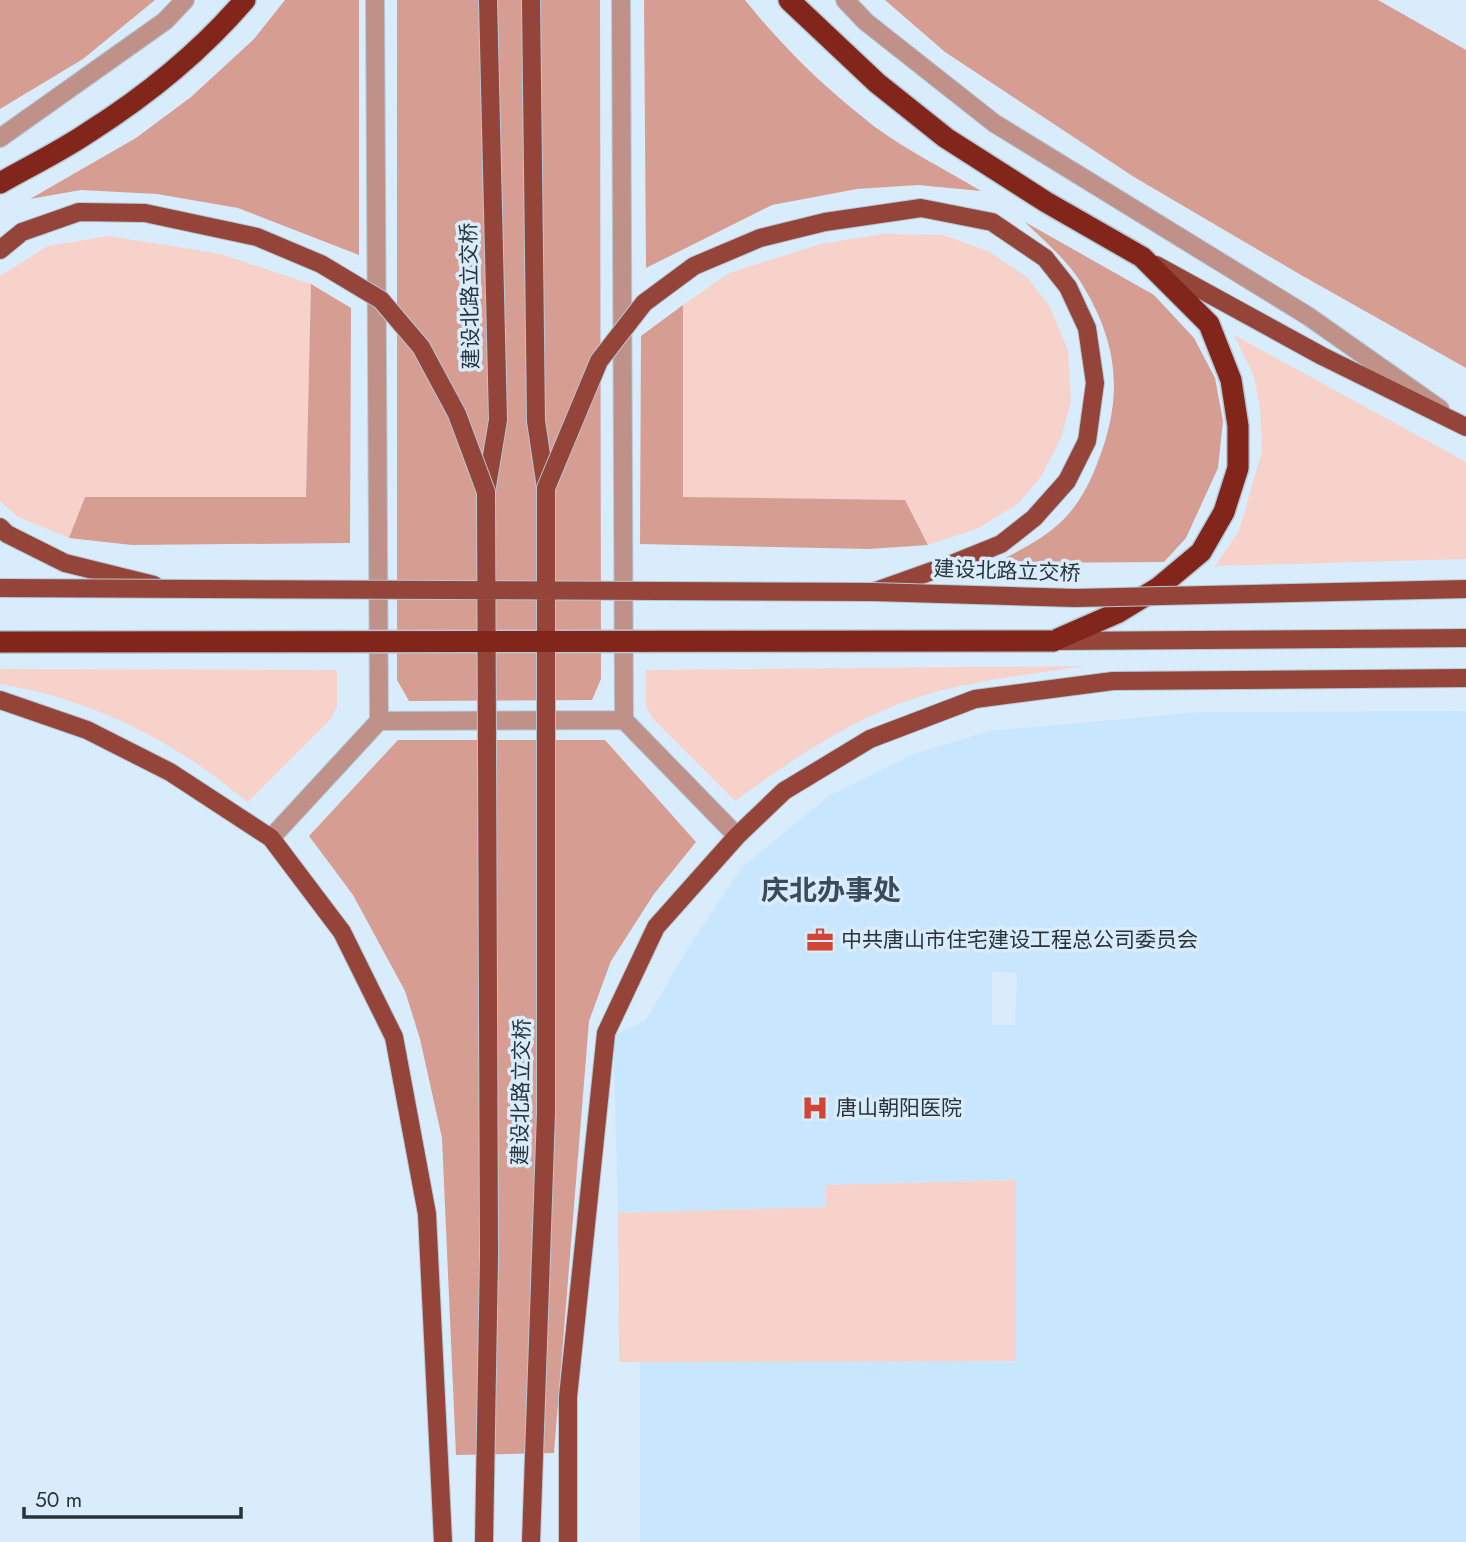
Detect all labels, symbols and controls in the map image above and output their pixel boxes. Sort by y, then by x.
street label: 建设北路立交桥 [454,222,486,370]
street label: 建设北路立交桥 [933,553,1081,589]
district label: 庆北办事处 [761,870,901,911]
office icon: 中共唐山市住宅建设工程总公司委员会 [805,925,835,955]
place label: 中共唐山市住宅建设工程总公司委员会 [841,925,1198,955]
street label: 建设北路立交桥 [505,1018,537,1166]
hospital icon: 唐山朝阳医院 [800,1093,830,1123]
place label: 唐山朝阳医院 [836,1093,962,1123]
scale bar [24,1476,242,1520]
text: 50 m [35,1485,82,1515]

